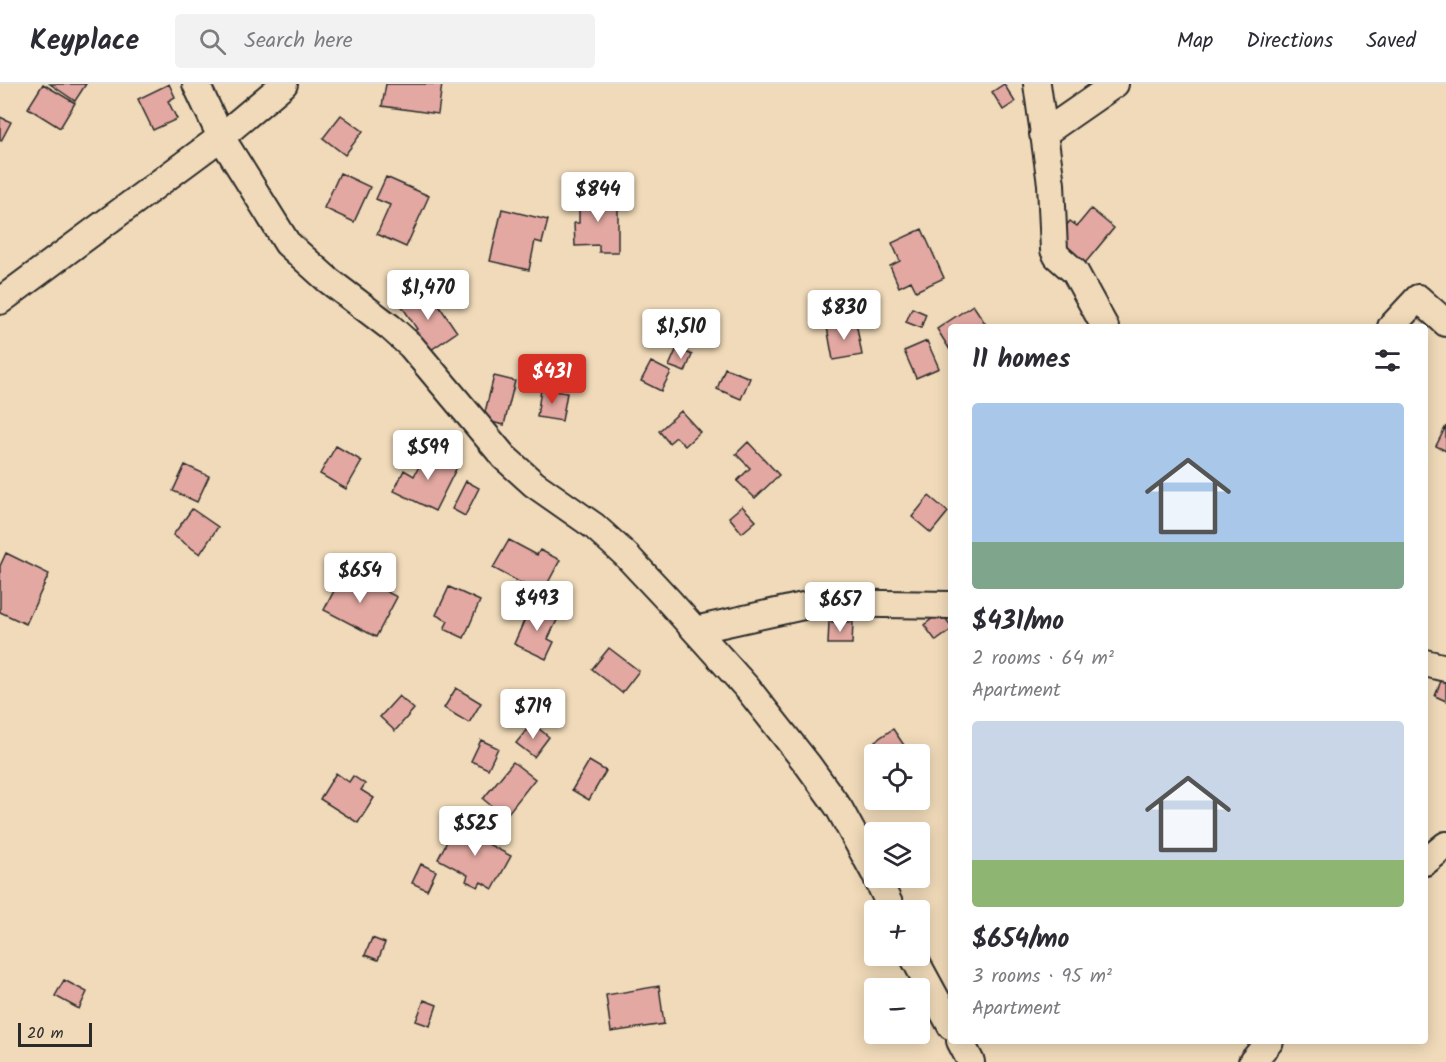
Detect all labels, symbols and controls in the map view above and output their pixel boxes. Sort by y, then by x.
search box [175,14,595,68]
text: Keyplace [30,19,139,64]
text: Search here [244,24,353,59]
icon: search [196,25,229,58]
text: Map [1177,25,1213,58]
text: Directions [1246,25,1333,58]
text: Saved [1366,25,1416,58]
pin: $844 [562,172,634,223]
text: $844 [575,175,621,207]
pin: $1,470 [379,270,477,321]
text: $1,470 [401,273,455,305]
pin: $830 [808,290,880,341]
text: $830 [822,293,866,325]
pin: $1,510 [632,309,730,360]
text: $1,510 [656,312,706,344]
text: 11 homes [972,339,1070,381]
icon: filters [1371,344,1404,377]
pin: $431 [516,354,588,405]
text: $431 [532,357,572,389]
pin: $599 [392,430,464,481]
text: $599 [407,433,449,465]
icon: home [1134,442,1242,550]
pin: $654 [324,553,396,604]
text: $654 [338,556,382,588]
pin: $493 [501,581,573,632]
pin: $657 [804,582,876,633]
text: $493 [515,584,559,616]
text: $657 [819,585,861,617]
text: $431/mo [972,601,1064,643]
text: 2 rooms · 64 m² [972,643,1114,675]
text: Apartment [972,675,1061,707]
pin: $719 [497,689,569,740]
text: $719 [514,692,552,724]
map controls [864,744,930,1044]
button: locate [864,744,930,810]
icon: home [1134,760,1242,868]
pin: $525 [439,806,511,857]
text: $525 [453,809,497,841]
button: layers [864,822,930,888]
button: + [864,900,930,966]
text: $654/mo [972,919,1069,961]
text: 3 rooms · 95 m² [972,961,1112,993]
button: − [864,978,930,1044]
text: Apartment [972,993,1061,1025]
scale bar [18,1020,92,1048]
text: 20 m [27,1021,63,1046]

